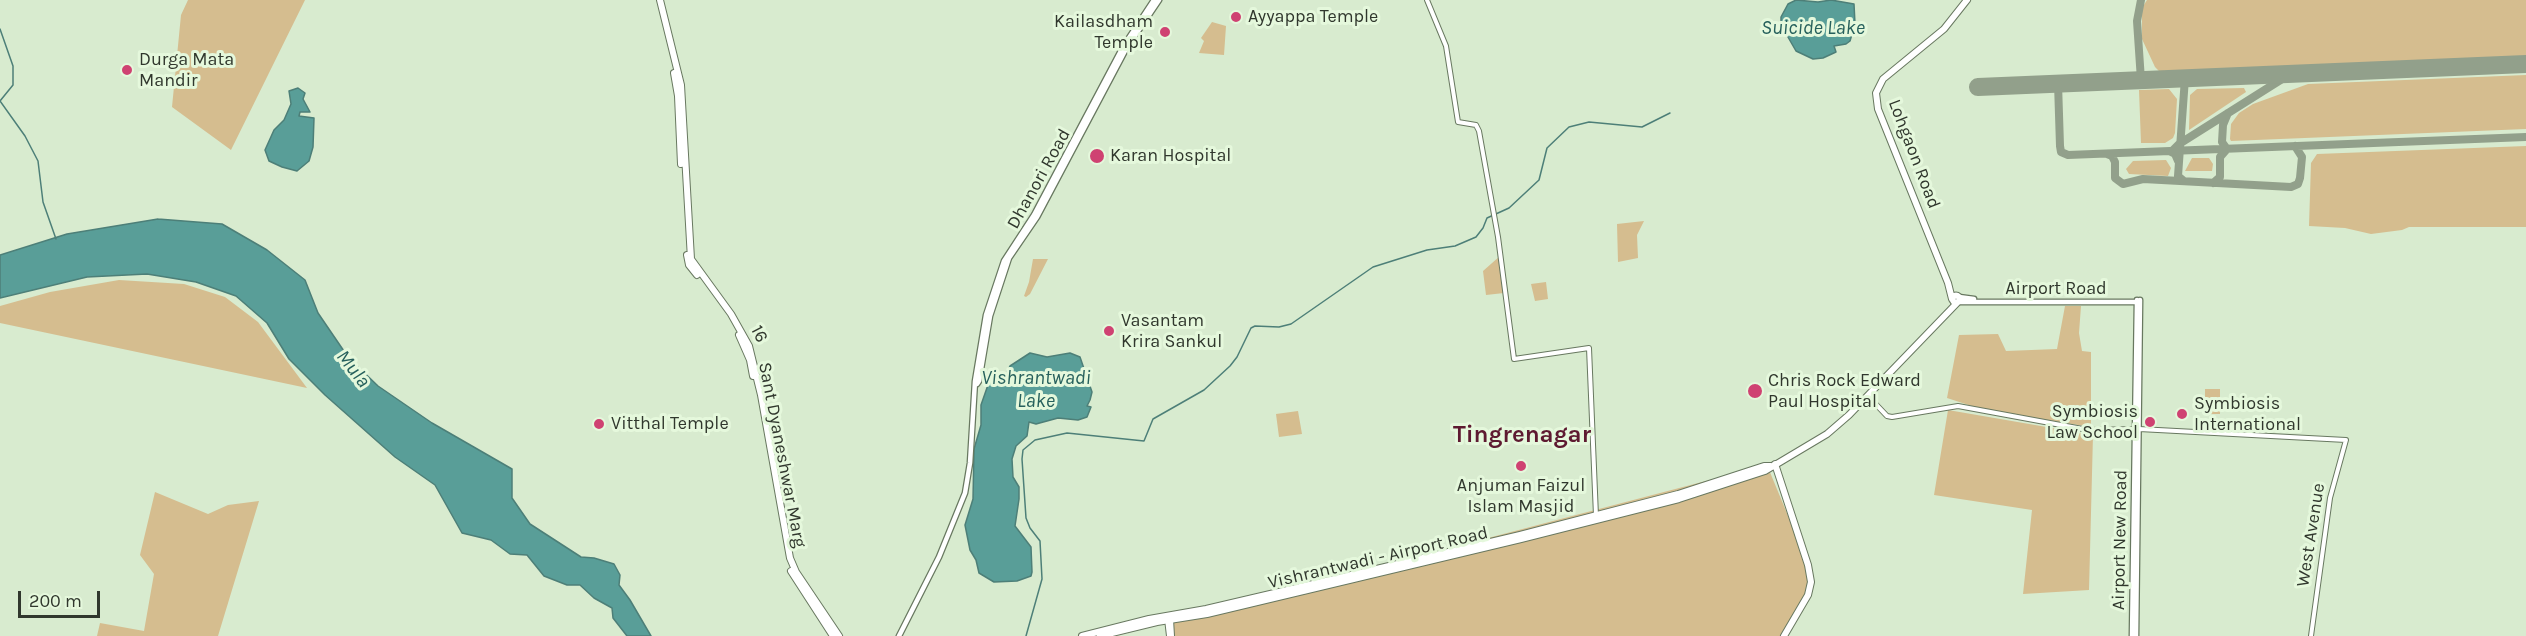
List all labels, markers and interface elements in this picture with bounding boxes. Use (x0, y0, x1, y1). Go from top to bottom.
place label: Ayyappa Temple (1248, 6, 1378, 28)
marker: Ayyappa Temple (1229, 10, 1243, 24)
place label: Kailasdham Temple (1054, 11, 1153, 54)
water label: Suicide Lake (1761, 16, 1865, 40)
marker: Kailasdham Temple (1158, 25, 1172, 39)
place label: Durga Mata Mandir (139, 49, 234, 92)
marker: Durga Mata Mandir (120, 63, 134, 77)
street label: Lohgaon Road (1883, 96, 1945, 212)
street label: Dhanori Road (1003, 125, 1075, 233)
place label: Karan Hospital (1110, 145, 1231, 167)
marker: Karan Hospital (1088, 147, 1106, 165)
street label: Airport Road (2005, 278, 2107, 300)
place label: Vasantam Krira Sankul (1121, 310, 1222, 352)
street label: 16 (746, 322, 772, 346)
marker: Vasantam Krira Sankul (1102, 324, 1116, 338)
water label: Mula (331, 345, 375, 393)
street label: Sant Dyaneshwar Marg (753, 360, 811, 550)
water label: Vishrantwadi Lake (981, 366, 1091, 413)
place label: Chris Rock Edward Paul Hospital (1768, 370, 1921, 412)
marker: Chris Rock Edward Paul Hospital (1746, 382, 1764, 400)
place label: Symbiosis International (2194, 393, 2301, 436)
place label: Symbiosis Law School (2047, 401, 2138, 444)
marker: Symbiosis International (2175, 407, 2189, 421)
place label: Vitthal Temple (611, 413, 729, 435)
marker: Symbiosis Law School (2143, 415, 2157, 429)
marker: Vitthal Temple (592, 417, 606, 431)
district label: Tingrenagar (1453, 421, 1591, 449)
marker: Anjuman Faizul Islam Masjid (1514, 459, 1528, 473)
street label: Airport New Road (2108, 470, 2132, 610)
place label: Anjuman Faizul Islam Masjid (1457, 475, 1585, 518)
street label: West Avenue (2292, 482, 2330, 588)
street label: Vishrantwadi - Airport Road (1266, 522, 1490, 594)
scale bar (21, 579, 104, 617)
text: 200 m (29, 590, 82, 612)

